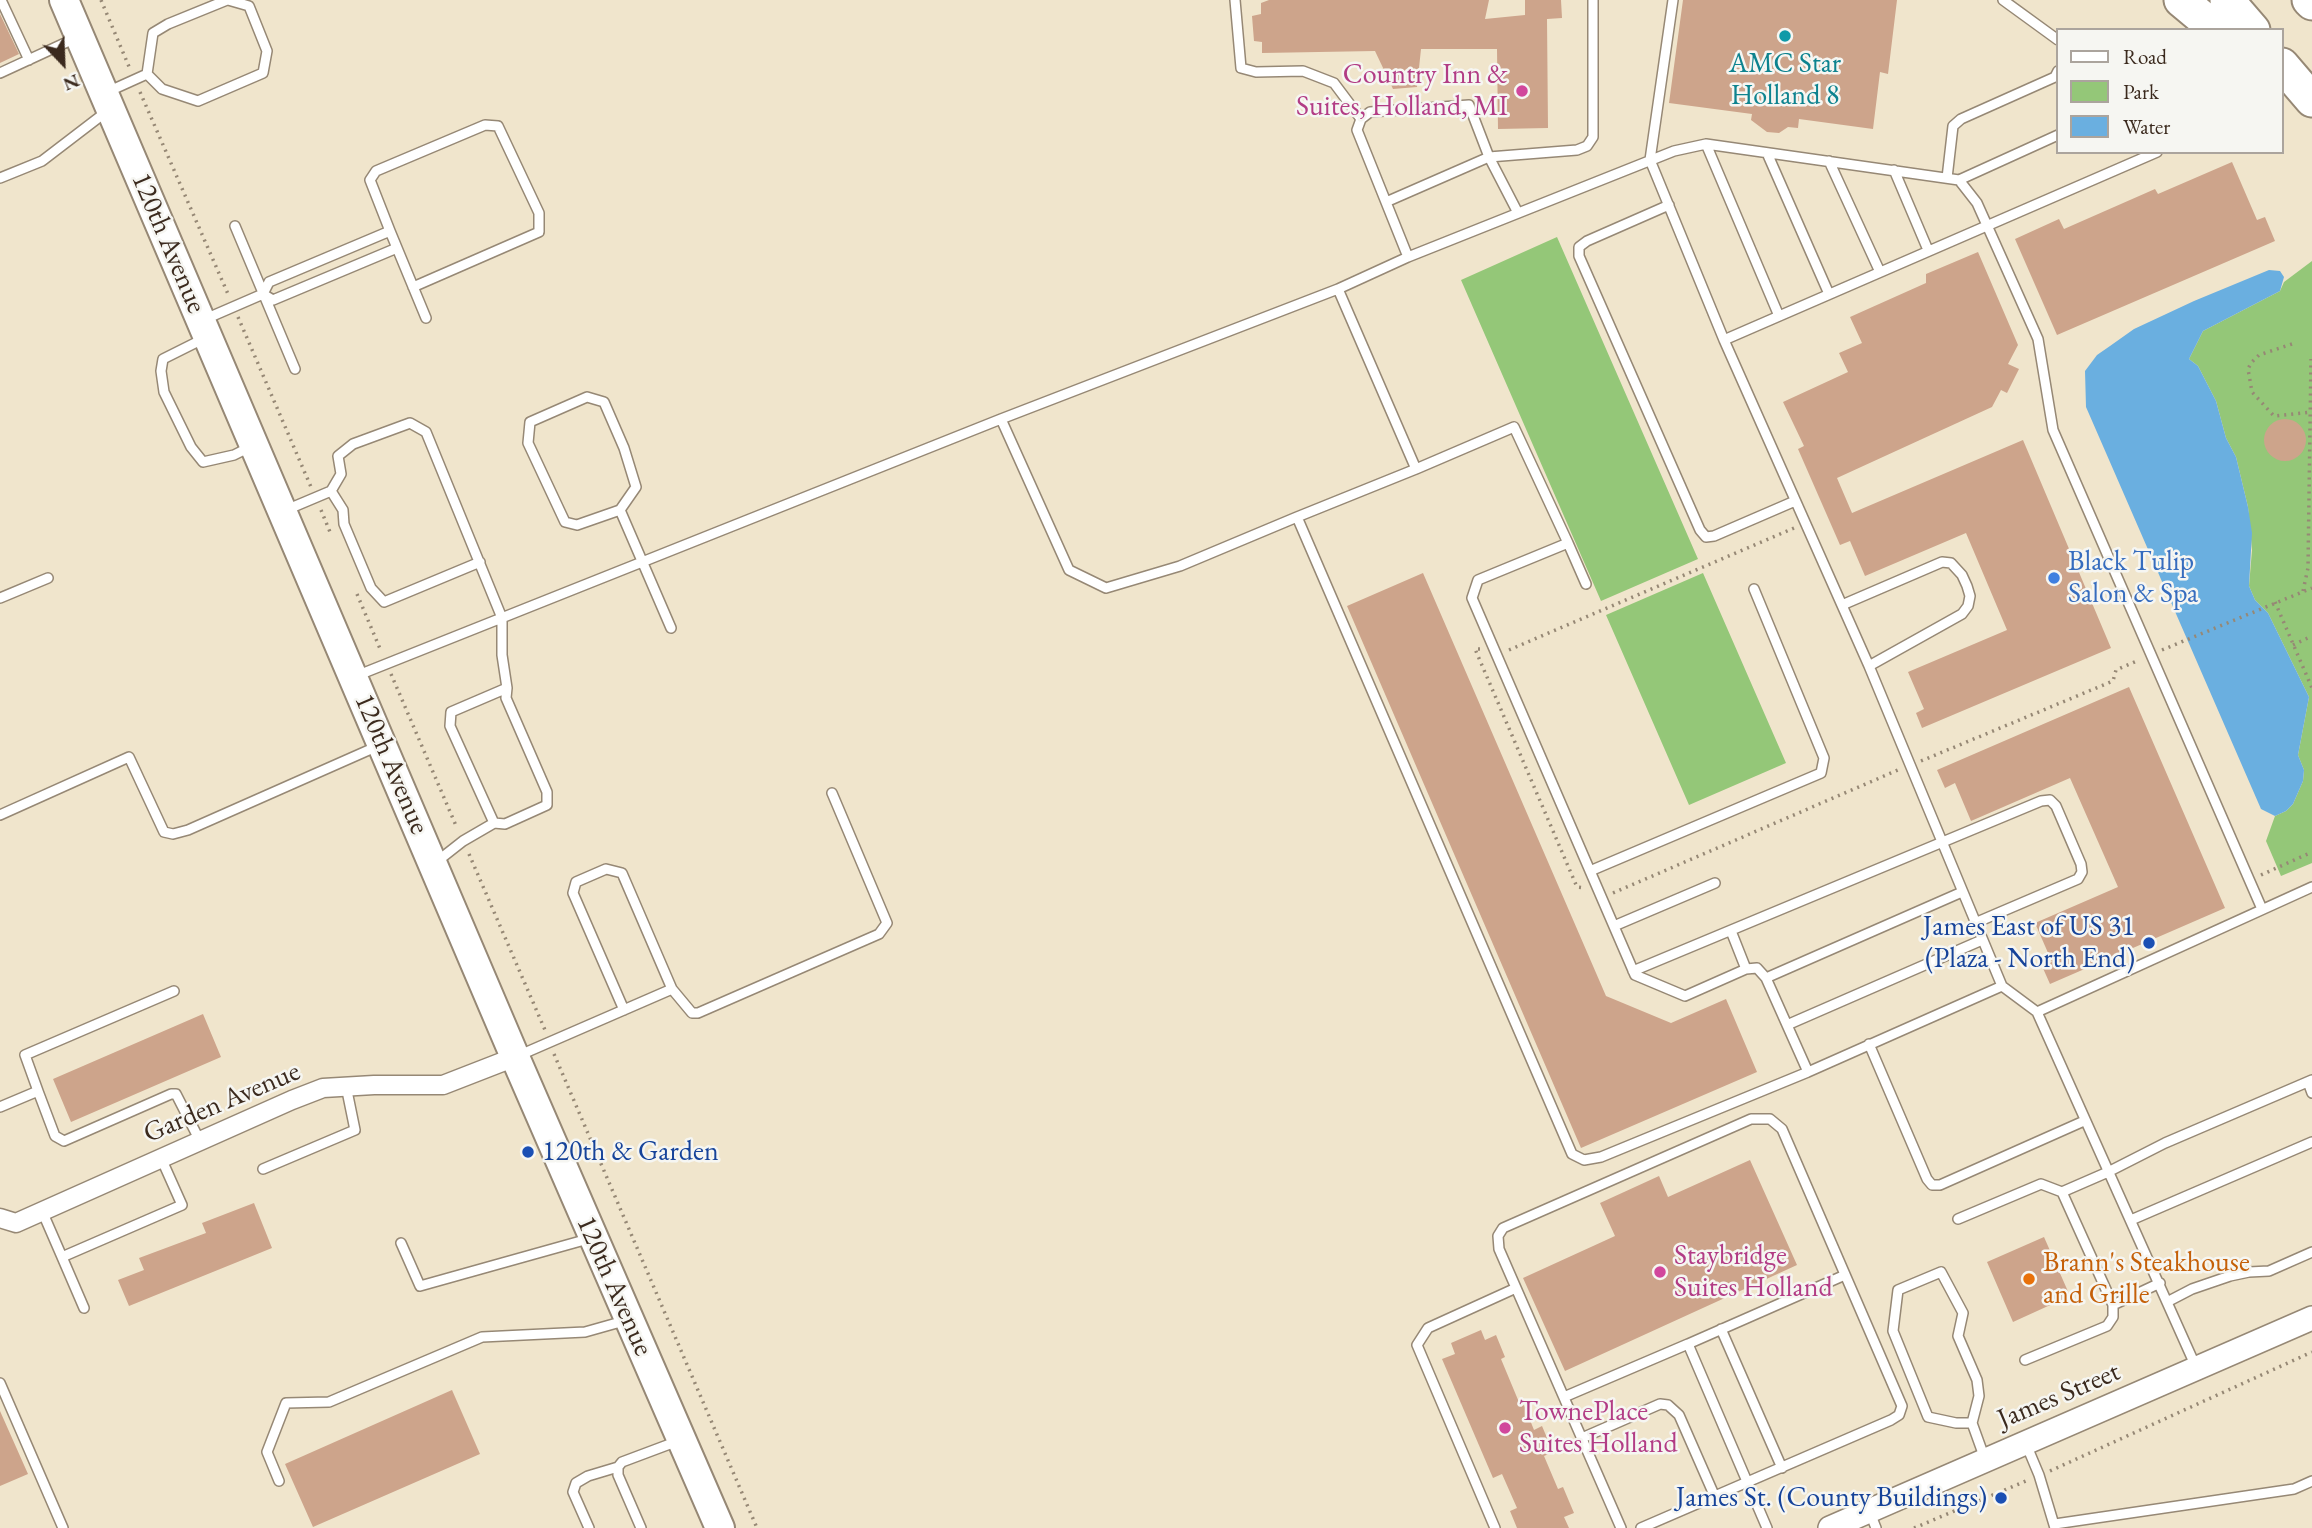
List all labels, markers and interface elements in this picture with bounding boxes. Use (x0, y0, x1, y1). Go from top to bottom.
north arrow (28, 28, 98, 98)
marker: AMC Star Holland 8 (1777, 28, 1793, 44)
legend (2056, 28, 2284, 154)
text: Road (2123, 43, 2167, 70)
place label: AMC Star Holland 8 (1729, 47, 1841, 113)
place label: Country Inn & Suites, Holland, MI (1296, 58, 1508, 124)
text: N (59, 68, 83, 97)
text: Park (2123, 78, 2159, 105)
marker: Country Inn & Suites, Holland, MI (1514, 83, 1530, 99)
text: Water (2123, 113, 2170, 140)
street label: 120th Avenue (123, 168, 213, 318)
place label: Black Tulip Salon & Spa (2068, 545, 2198, 611)
marker: Black Tulip Salon & Spa (2046, 570, 2062, 586)
street label: 120th Avenue (346, 689, 436, 839)
place label: James East of US 31 (Plaza - North End) (1923, 910, 2135, 976)
marker: James East of US 31 (Plaza - North End) (2141, 935, 2157, 951)
street label: Garden Avenue (139, 1055, 305, 1151)
place label: 120th & Garden (542, 1135, 719, 1169)
marker: 120th & Garden (520, 1144, 536, 1160)
street label: 120th Avenue (568, 1211, 660, 1361)
place label: Staybridge Suites Holland (1674, 1239, 1833, 1305)
place label: Brann's Steakhouse and Grille (2043, 1246, 2250, 1312)
marker: Staybridge Suites Holland (1652, 1264, 1668, 1280)
marker: Brann's Steakhouse and Grille (2021, 1271, 2037, 1287)
street label: James Street (1993, 1355, 2125, 1437)
place label: TownePlace Suites Holland (1519, 1395, 1678, 1461)
marker: TownePlace Suites Holland (1497, 1420, 1513, 1436)
place label: James St. (County Buildings) (1676, 1481, 1987, 1515)
marker: James St. (County Buildings) (1993, 1490, 2009, 1506)

